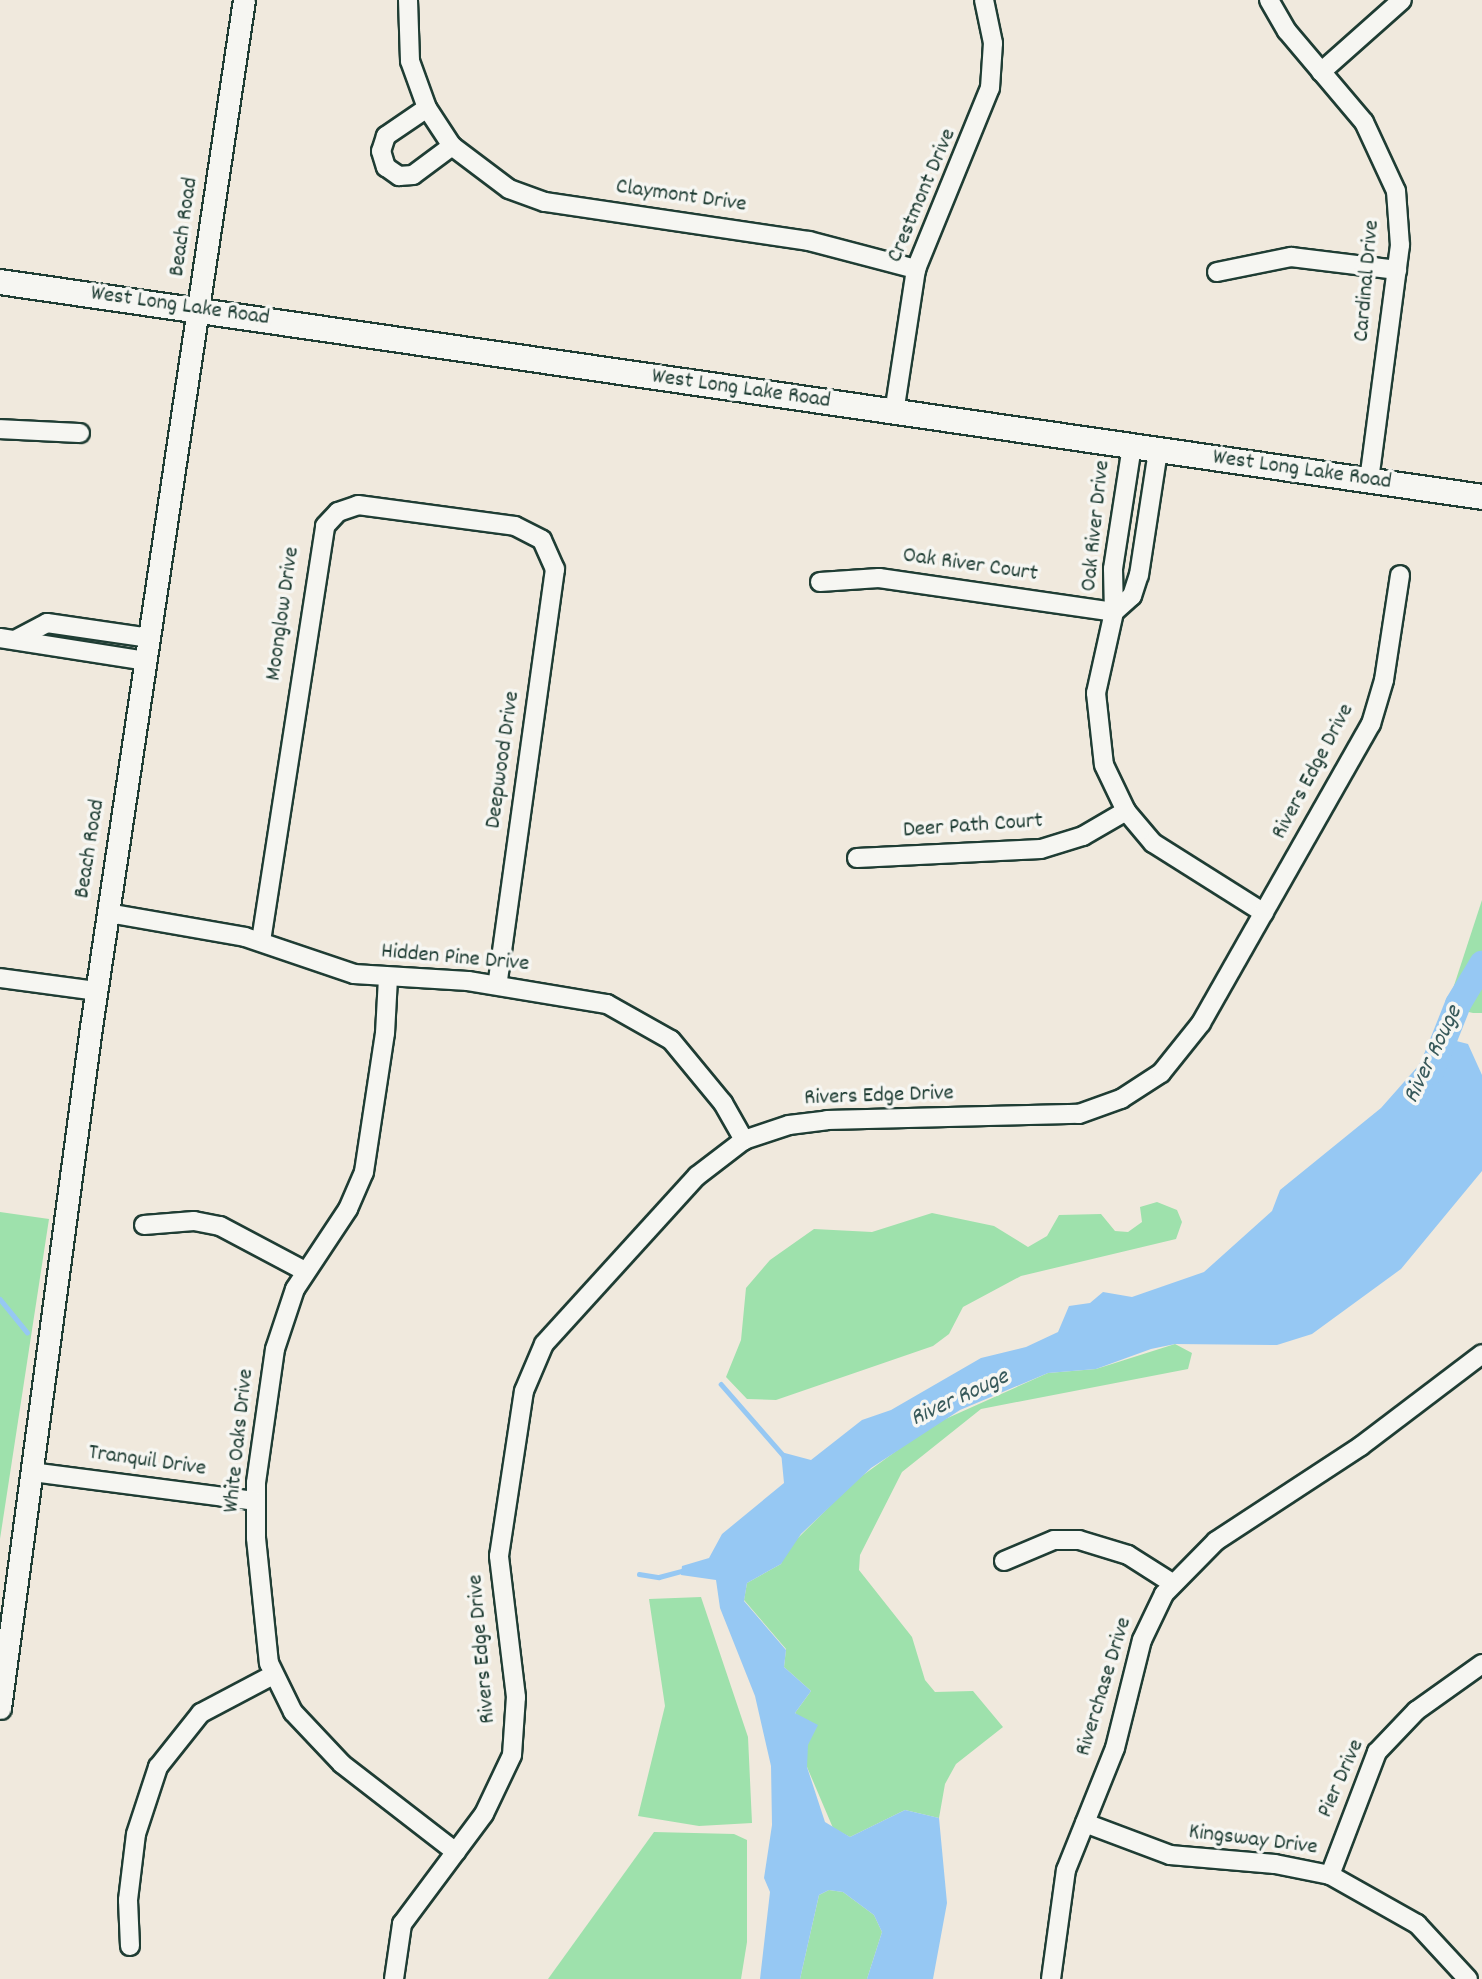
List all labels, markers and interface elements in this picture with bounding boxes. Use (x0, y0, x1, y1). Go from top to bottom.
street label: Crestmont Drive (882, 125, 964, 267)
street label: Claymont Drive (614, 174, 748, 220)
street label: Beach Road (164, 176, 206, 278)
street label: Cardinal Drive (1349, 219, 1387, 343)
street label: West Long Lake Road (89, 281, 271, 333)
street label: West Long Lake Road (650, 364, 832, 416)
street label: West Long Lake Road (1211, 445, 1393, 497)
street label: Oak River Drive (1076, 459, 1118, 593)
street label: Oak River Court (901, 543, 1039, 589)
street label: Moonglow Drive (261, 545, 307, 683)
street label: Deepwood Drive (481, 690, 527, 830)
street label: Rivers Edge Drive (1267, 699, 1361, 845)
street label: Beach Road (70, 798, 112, 900)
street label: Deer Path Court (902, 808, 1044, 846)
street label: Hidden Pine Drive (380, 939, 530, 979)
water label: River Rouge (1398, 1002, 1470, 1108)
street label: Rivers Edge Drive (804, 1081, 954, 1113)
water label: River Rouge (906, 1364, 1014, 1434)
street label: White Oaks Drive (219, 1368, 261, 1514)
street label: Tranquil Drive (86, 1440, 208, 1484)
street label: Rivers Edge Drive (463, 1573, 503, 1725)
street label: Riverchase Drive (1071, 1614, 1139, 1760)
street label: Pier Drive (1313, 1736, 1371, 1822)
street label: Kingsway Drive (1187, 1819, 1319, 1863)

